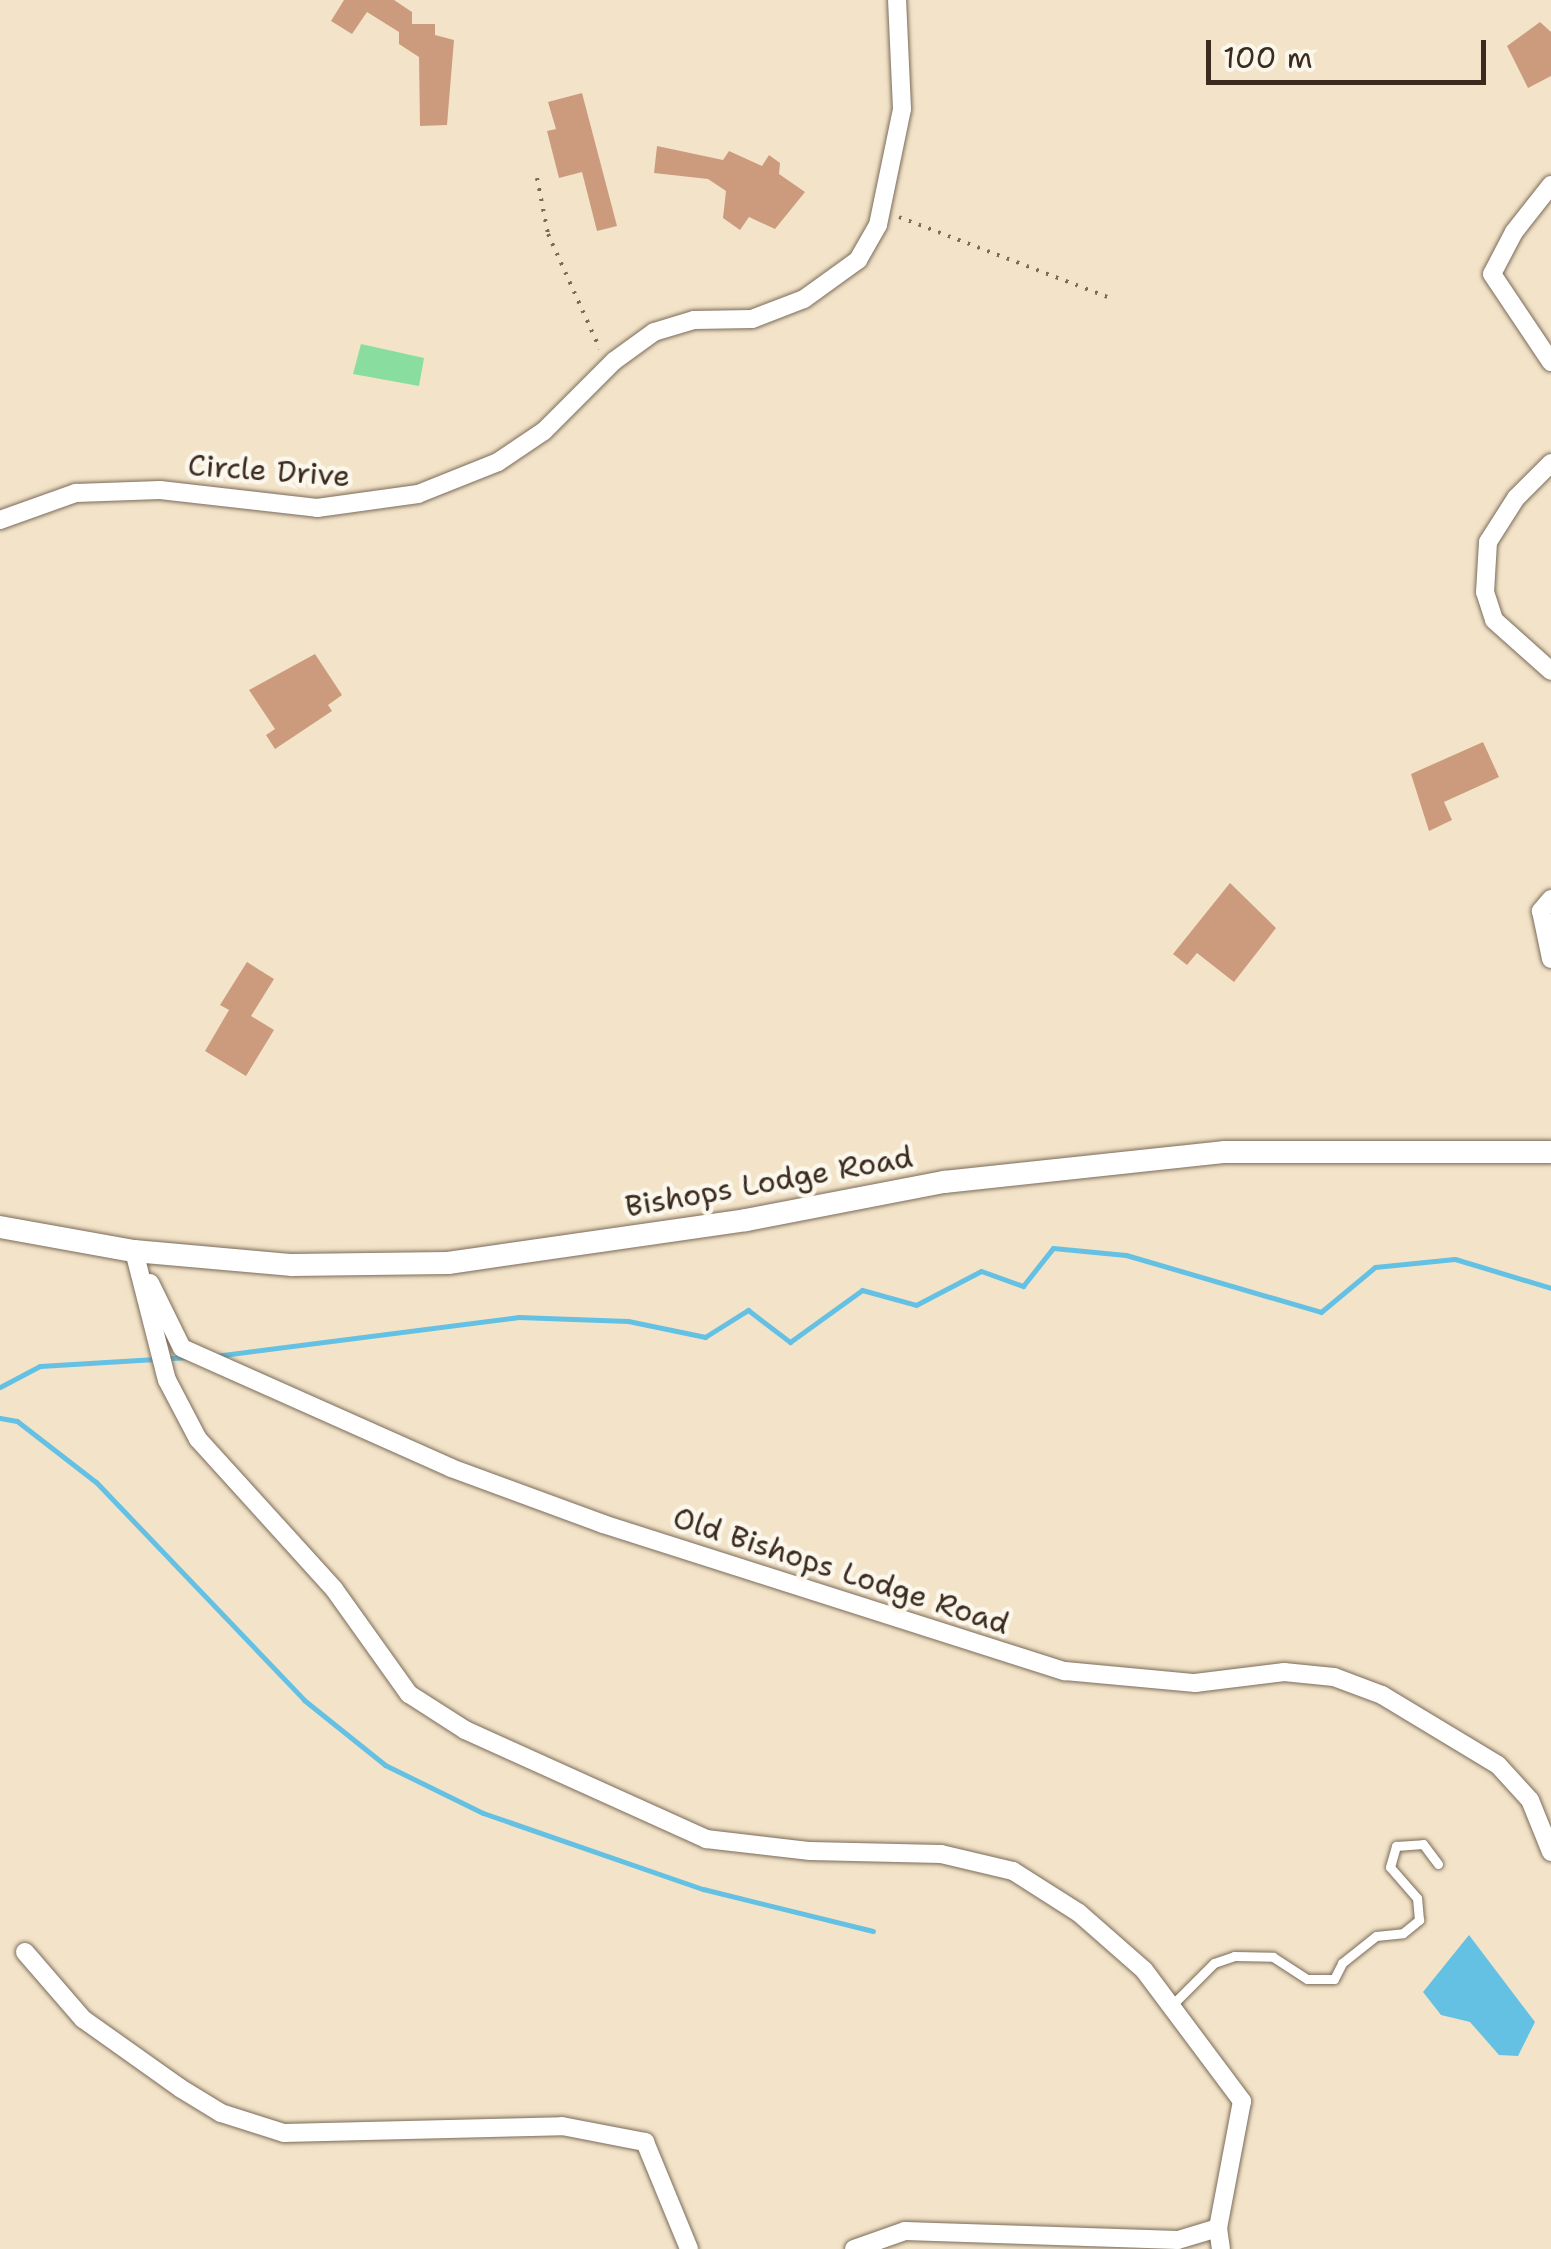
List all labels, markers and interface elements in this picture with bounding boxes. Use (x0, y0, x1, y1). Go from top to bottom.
scale bar (1211, 20, 1491, 82)
text: 100 m (1223, 37, 1313, 78)
street label: Circle Drive (187, 447, 351, 495)
street label: Bishops Lodge Road (622, 1139, 916, 1225)
street label: Old Bishops Lodge Road (668, 1500, 1014, 1642)

